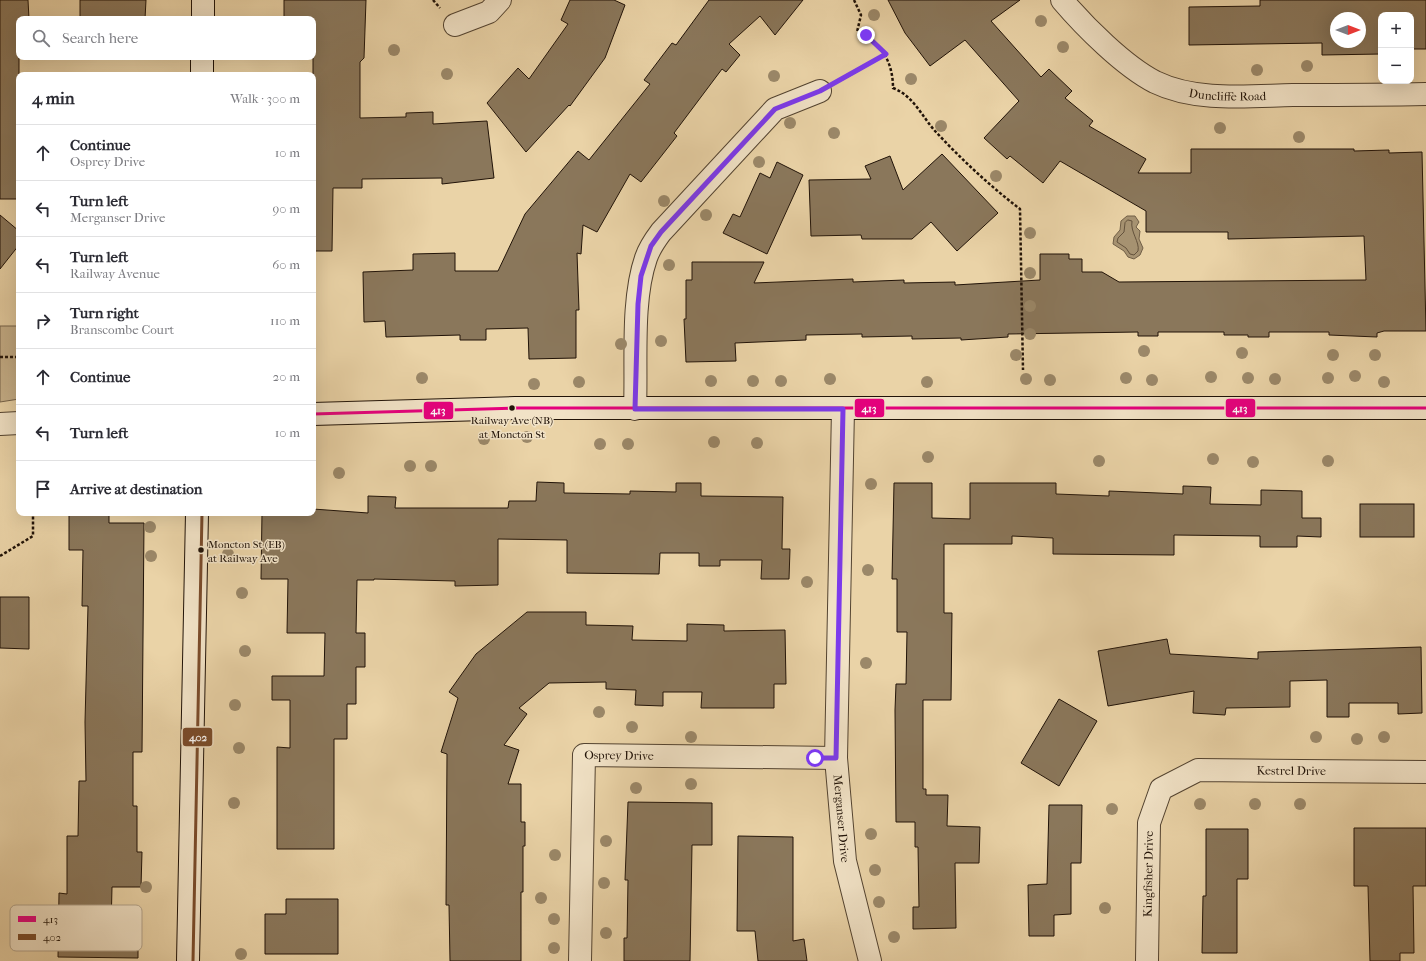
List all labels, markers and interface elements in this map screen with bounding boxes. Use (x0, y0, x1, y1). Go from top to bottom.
north arrow (1330, 12, 1366, 48)
map controls (1378, 12, 1414, 84)
button: + (1378, 12, 1414, 48)
search box (16, 16, 316, 60)
route end (857, 26, 875, 44)
icon: search (30, 27, 52, 49)
text: Search here (62, 29, 138, 47)
button: − (1378, 48, 1414, 84)
street label: Duncliffe Road (1188, 86, 1267, 104)
text: 4 min (32, 88, 75, 108)
text: Walk · 300 m (230, 91, 300, 106)
text: Continue (70, 136, 130, 154)
icon: ahead (32, 142, 54, 164)
text: 10 m (275, 145, 300, 160)
text: Osprey Drive (70, 154, 145, 169)
text: Turn left (70, 192, 128, 210)
icon: left (32, 198, 54, 220)
text: 90 m (272, 201, 300, 216)
text: Merganser Drive (70, 210, 165, 225)
text: Turn left (70, 248, 128, 266)
icon: left (32, 254, 54, 276)
text: 60 m (272, 257, 300, 272)
text: Railway Avenue (70, 266, 160, 281)
text: Turn right (70, 304, 139, 322)
icon: right (32, 310, 54, 332)
text: 110 m (270, 313, 300, 328)
text: Branscombe Court (70, 322, 174, 337)
icon: ahead (32, 366, 54, 388)
text: Continue (70, 368, 130, 386)
text: 20 m (273, 369, 300, 384)
line badge: 413 (854, 398, 885, 418)
line badge: 413 (1225, 398, 1256, 418)
line badge: 413 (423, 401, 454, 420)
text: 413 (861, 402, 877, 415)
text: 413 (1232, 402, 1248, 415)
marker: Railway Ave (NB) at Moncton St (507, 403, 517, 413)
text: 413 (430, 404, 446, 417)
place label: Railway Ave (NB) at Moncton St (471, 414, 553, 441)
icon: left (32, 422, 54, 444)
text: Turn left (70, 424, 128, 442)
text: 10 m (275, 425, 300, 440)
icon: arrive (32, 478, 54, 500)
text: Arrive at destination (70, 480, 202, 498)
place label: Moncton St (EB) at Railway Ave (208, 538, 285, 565)
marker: Moncton St (EB) at Railway Ave (196, 545, 206, 555)
line badge: 402 (182, 727, 213, 747)
text: 402 (188, 731, 207, 744)
street label: Osprey Drive (584, 748, 654, 763)
route start (806, 749, 824, 767)
street label: Kestrel Drive (1257, 764, 1326, 778)
street label: Merganser Drive (830, 774, 852, 863)
street label: Kingfisher Drive (1141, 831, 1156, 917)
legend (10, 905, 142, 951)
text: 413 (43, 913, 58, 926)
text: 402 (43, 931, 62, 944)

